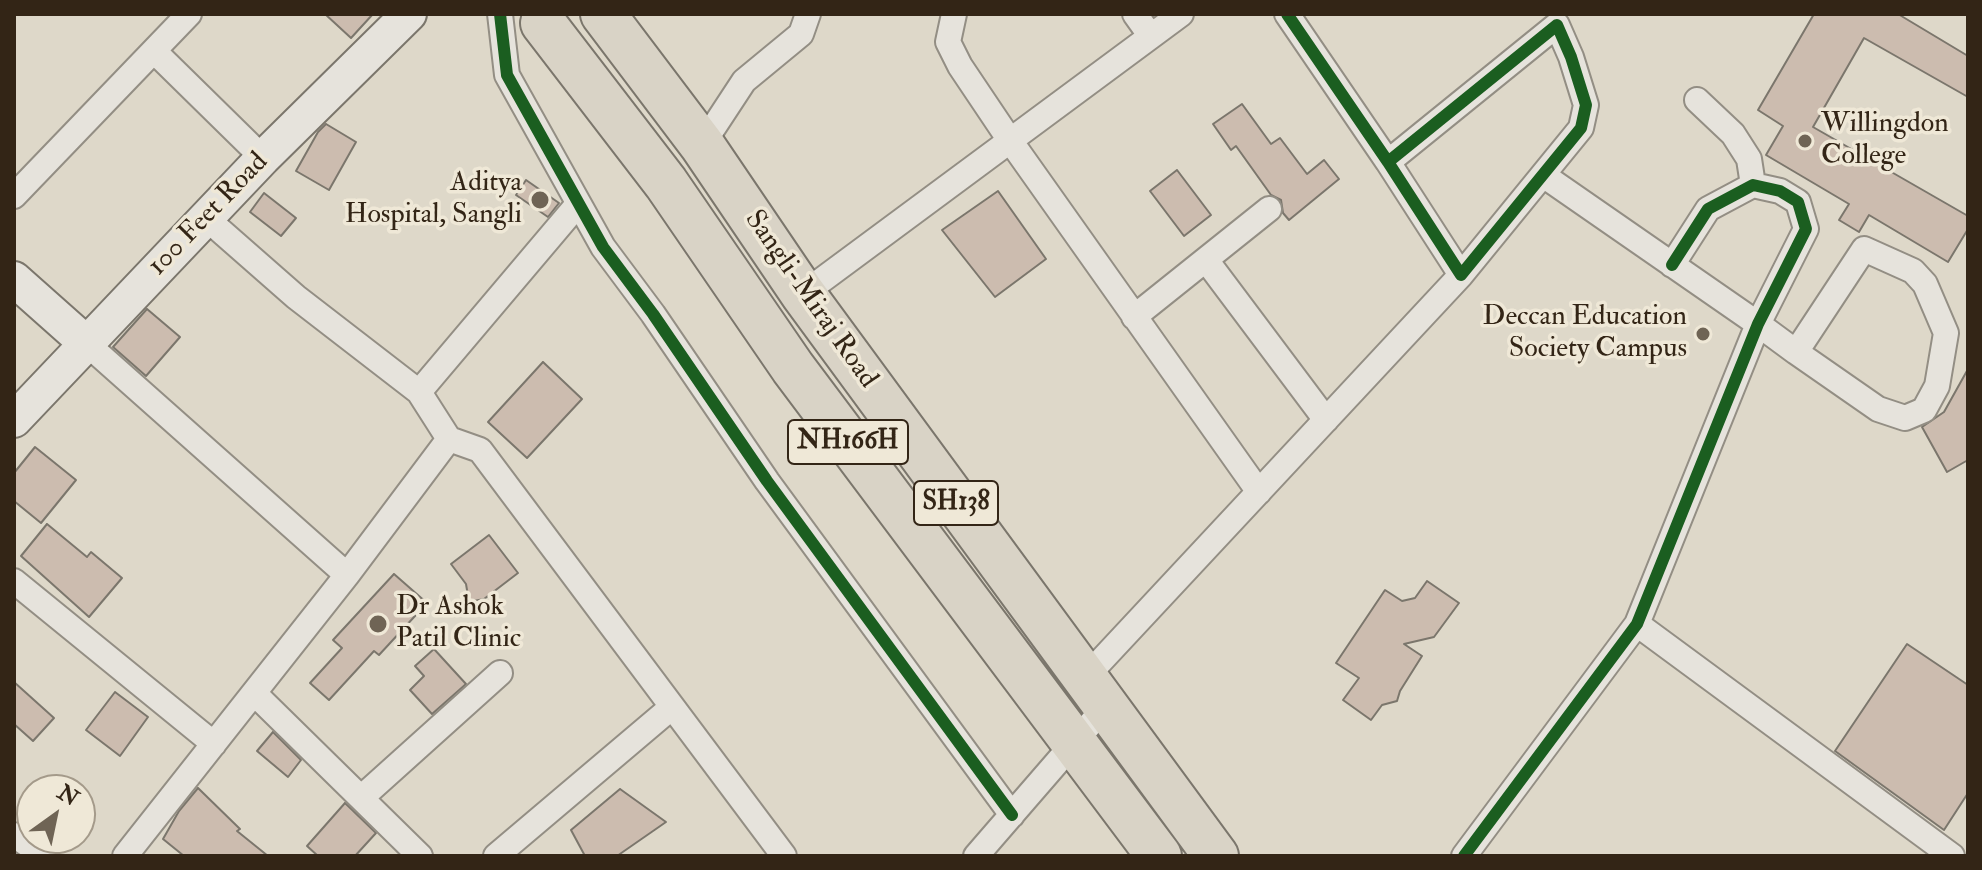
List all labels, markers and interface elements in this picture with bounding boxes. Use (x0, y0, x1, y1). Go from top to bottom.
place label: Willingdon College (1821, 108, 1949, 174)
marker: Willingdon College (1796, 132, 1814, 150)
street label: 100 Feet Road (142, 146, 276, 284)
place label: Aditya Hospital, Sangli (345, 167, 522, 233)
marker: Aditya Hospital, Sangli (529, 189, 551, 211)
street label: Sangli-Miraj Road (736, 205, 884, 395)
place label: Deccan Education Society Campus (1483, 301, 1687, 367)
marker: Deccan Education Society Campus (1694, 325, 1712, 343)
road number: NH166H (788, 420, 908, 464)
road number: SH138 (914, 481, 998, 525)
place label: Dr Ashok Patil Clinic (396, 591, 521, 657)
marker: Dr Ashok Patil Clinic (367, 613, 389, 635)
north arrow (16, 774, 96, 854)
text: N (52, 778, 84, 813)

